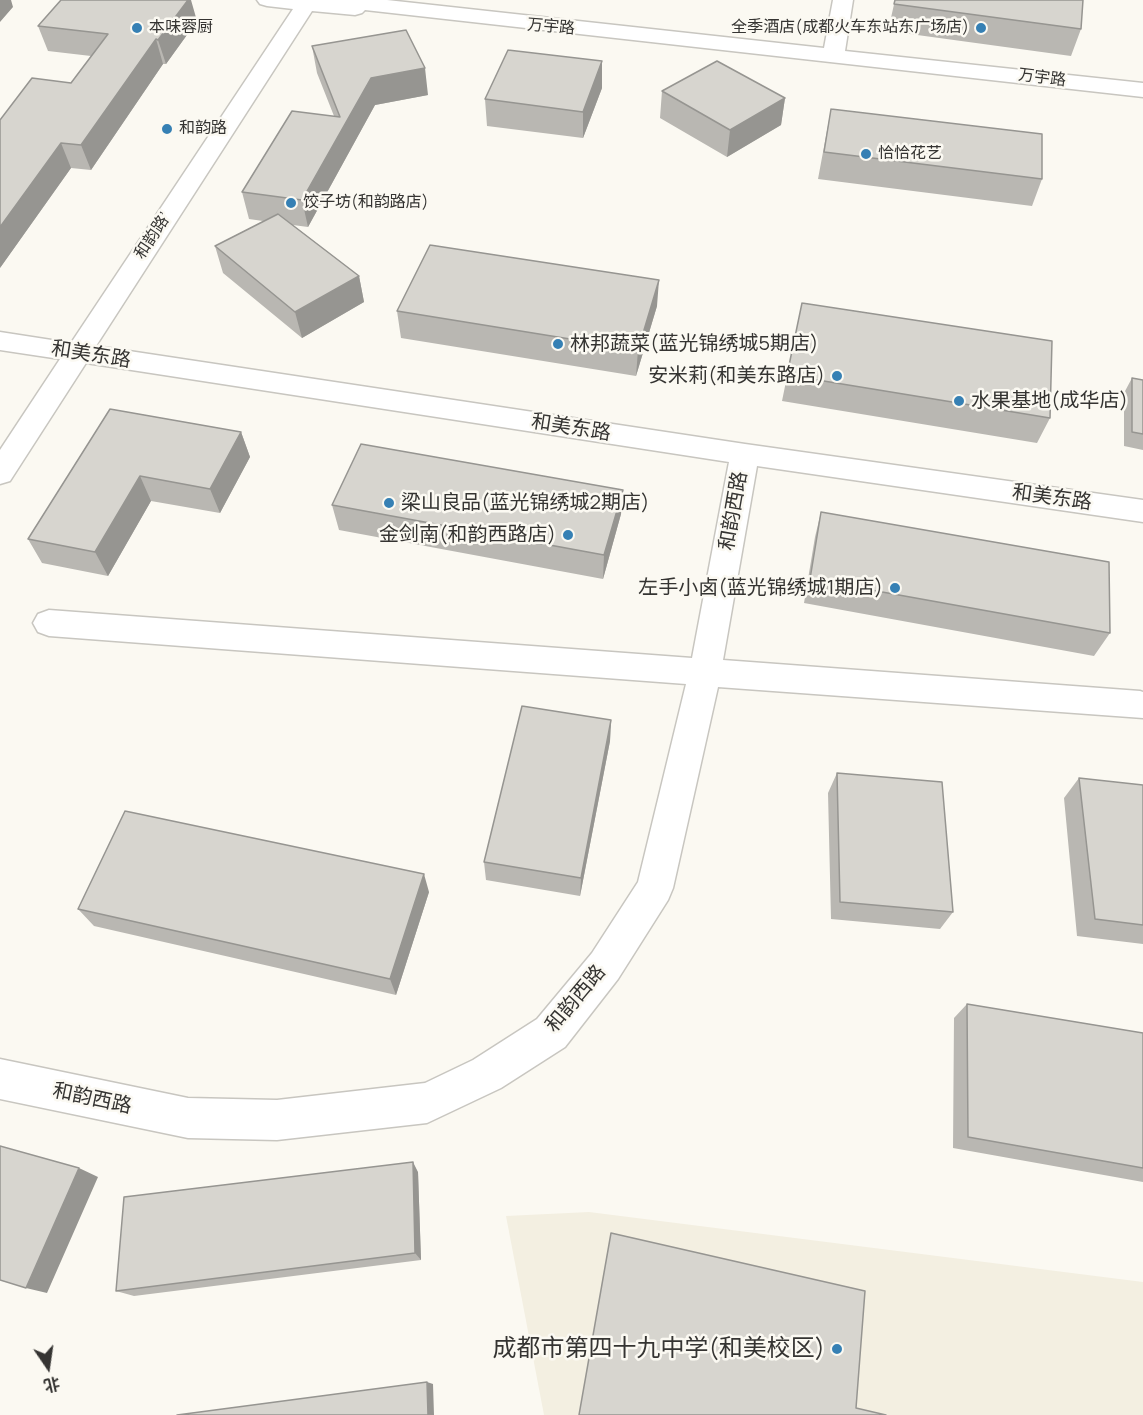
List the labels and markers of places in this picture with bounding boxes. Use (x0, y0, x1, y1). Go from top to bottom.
place label: 本味蓉厨 (149, 18, 213, 38)
place label: 全季酒店(成都火车东站东广场店) (731, 18, 969, 38)
marker: 本味蓉厨 (130, 21, 144, 35)
marker: 全季酒店(成都火车东站东广场店) (974, 21, 988, 35)
place label: 和韵路 (179, 119, 227, 139)
marker: 和韵路 (160, 122, 174, 136)
place label: 恰恰花艺 (878, 144, 942, 164)
marker: 恰恰花艺 (859, 147, 873, 161)
place label: 饺子坊(和韵路店) (303, 193, 429, 213)
marker: 饺子坊(和韵路店) (284, 196, 298, 210)
place label: 林邦蔬菜(蓝光锦绣城5期店) (570, 332, 819, 356)
marker: 林邦蔬菜(蓝光锦绣城5期店) (551, 337, 565, 351)
place label: 安米莉(和美东路店) (648, 364, 825, 388)
marker: 安米莉(和美东路店) (830, 369, 844, 383)
place label: 水果基地(成华店) (971, 389, 1128, 413)
marker: 水果基地(成华店) (952, 394, 966, 408)
place label: 梁山良品(蓝光锦绣城2期店) (401, 491, 649, 515)
marker: 梁山良品(蓝光锦绣城2期店) (382, 496, 396, 510)
place label: 金剑南(和韵西路店) (379, 523, 556, 547)
marker: 金剑南(和韵西路店) (561, 528, 575, 542)
place label: 左手小卤(蓝光锦绣城1期店) (638, 576, 883, 600)
marker: 左手小卤(蓝光锦绣城1期店) (888, 581, 902, 595)
place label: 成都市第四十九中学(和美校区) (493, 1335, 825, 1363)
marker: 成都市第四十九中学(和美校区) (830, 1342, 844, 1356)

